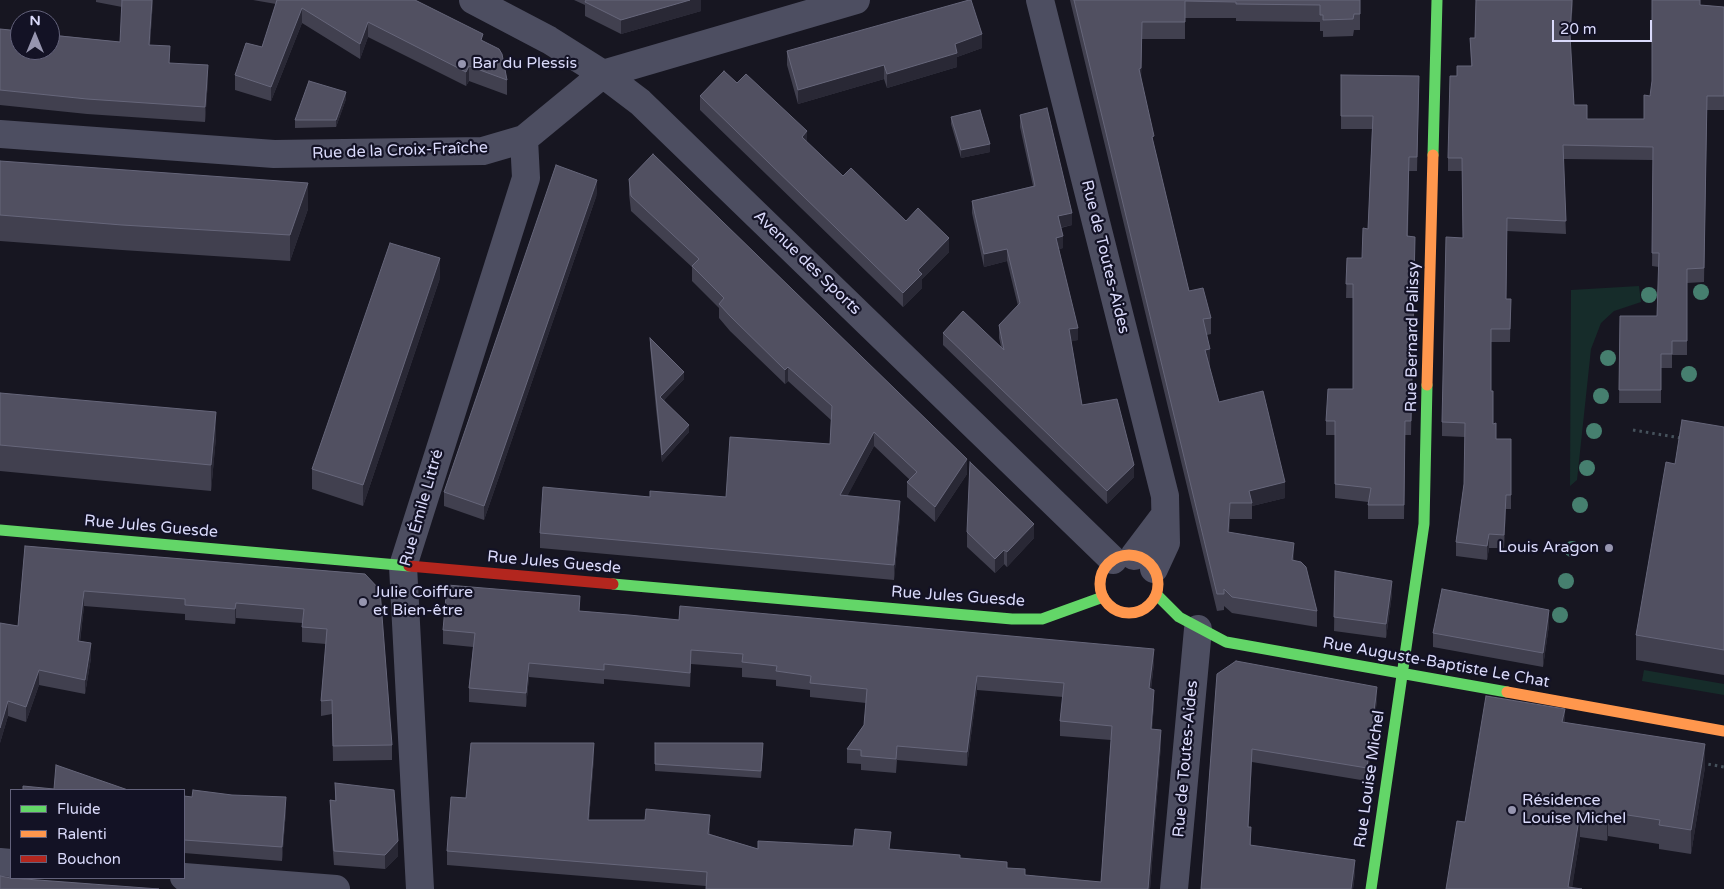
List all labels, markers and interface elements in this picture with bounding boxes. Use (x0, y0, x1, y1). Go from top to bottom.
north arrow (10, 10, 60, 60)
scale bar (1554, 10, 1654, 42)
text: N (29, 12, 41, 29)
text: 20 m (1560, 20, 1597, 38)
place label: Bar du Plessis (472, 54, 577, 74)
marker: Bar du Plessis (456, 58, 468, 70)
street label: Rue de la Croix-Fraîche (312, 138, 488, 164)
street label: Rue de Toutes-Aides (1077, 178, 1133, 336)
street label: Avenue des Sports (749, 207, 865, 319)
street label: Rue Bernard Palissy (1402, 262, 1424, 412)
street label: Rue Émile Littré (396, 447, 448, 569)
street label: Rue Jules Guesde (83, 512, 219, 542)
place label: Louis Aragon (1498, 538, 1599, 558)
marker: Louis Aragon (1603, 542, 1615, 554)
street label: Rue Jules Guesde (486, 548, 622, 578)
place label: Julie Coiffure et Bien-être (373, 583, 473, 621)
street label: Rue Jules Guesde (890, 583, 1026, 611)
marker: Julie Coiffure et Bien-être (357, 596, 369, 608)
street label: Rue Auguste-Baptiste Le Chat (1321, 634, 1551, 692)
street label: Rue de Toutes-Aides (1170, 680, 1202, 838)
street label: Rue Louise Michel (1351, 709, 1389, 849)
legend (10, 789, 185, 879)
place label: Résidence Louise Michel (1522, 791, 1626, 829)
text: Fluide (57, 800, 101, 818)
marker: Résidence Louise Michel (1506, 804, 1518, 816)
text: Ralenti (57, 825, 107, 843)
text: Bouchon (57, 850, 121, 868)

